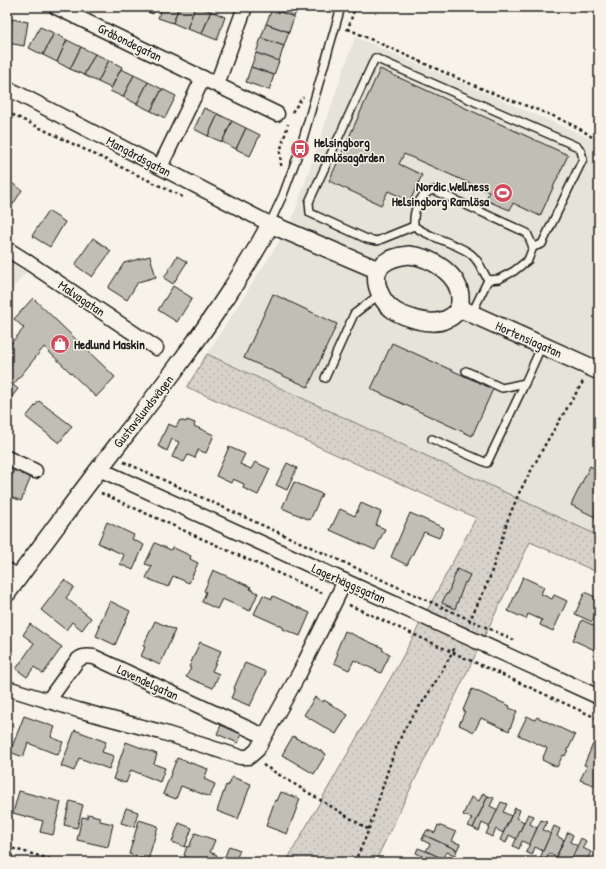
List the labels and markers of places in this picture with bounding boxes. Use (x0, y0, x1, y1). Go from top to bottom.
place label: Helsingborg Ramlösagården (314, 133, 385, 167)
bus stop icon: Helsingborg Ramlösagården (289, 138, 311, 160)
place label: Nordic Wellness Helsingborg Ramlösa (392, 177, 490, 211)
sports icon: Nordic Wellness Helsingborg Ramlösa (492, 182, 514, 204)
shop icon: Hedlund Maskin (49, 333, 71, 355)
place label: Hedlund Maskin (74, 335, 145, 353)

